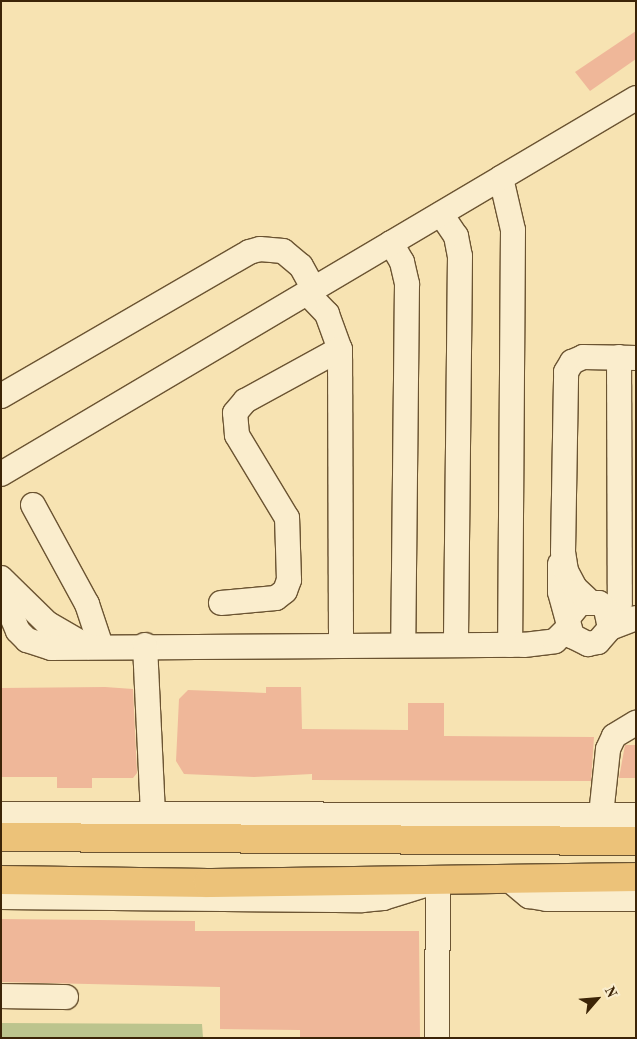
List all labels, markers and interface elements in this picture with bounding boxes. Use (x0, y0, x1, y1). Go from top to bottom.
north arrow (572, 974, 622, 1024)
text: N (602, 984, 619, 1000)

